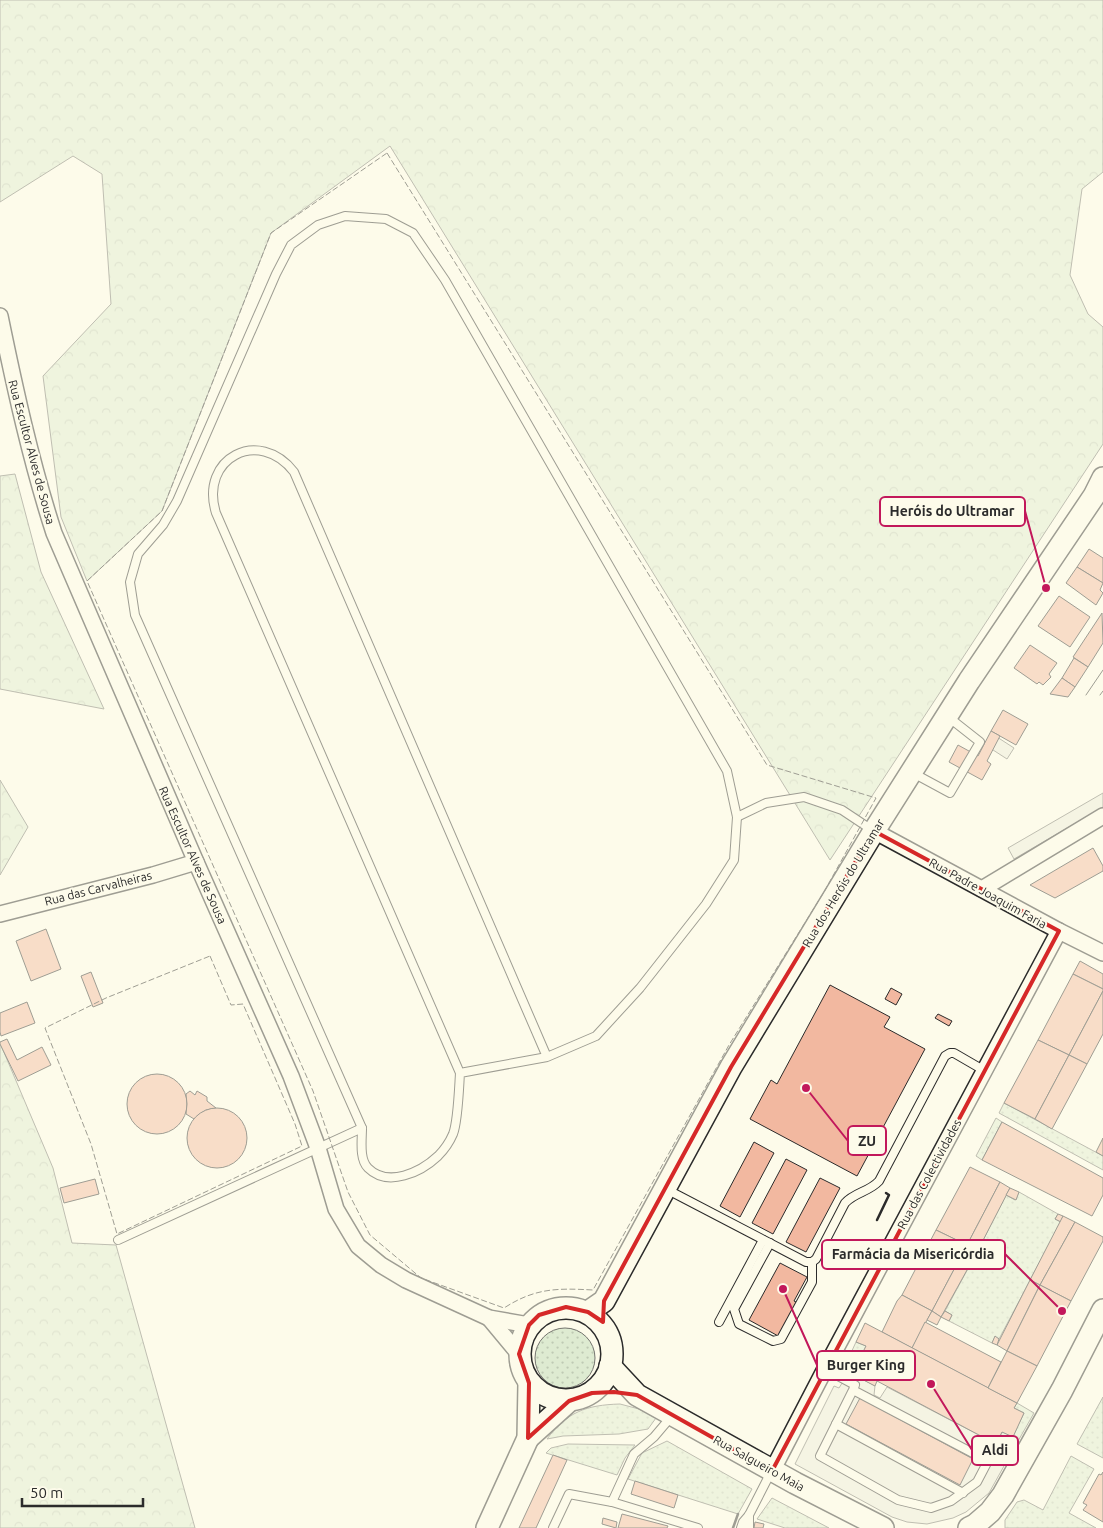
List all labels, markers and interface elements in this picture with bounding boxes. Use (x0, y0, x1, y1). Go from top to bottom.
street label: Rua Escultor Alves de Sousa (6, 378, 58, 526)
callout: Heróis do Ultramar (880, 497, 1025, 526)
text: Heróis do Ultramar (890, 503, 1015, 519)
street label: Rua Escultor Alves de Sousa (157, 784, 229, 926)
street label: Rua dos Heróis do Ultramar (800, 816, 887, 949)
street label: Rua Padre Joaquim Faria (927, 855, 1049, 931)
street label: Rua das Carvalheiras (43, 868, 153, 908)
street label: Rua das Colectividades (894, 1117, 964, 1231)
callout: ZU (848, 1126, 886, 1155)
text: ZU (858, 1133, 876, 1149)
callout: Farmácia da Misericórdia (822, 1240, 1005, 1269)
text: Farmácia da Misericórdia (832, 1246, 994, 1262)
callout: Burger King (817, 1351, 915, 1380)
text: Burger King (827, 1357, 905, 1373)
street label: Rua Salgueiro Maia (711, 1433, 807, 1493)
callout: Aldi (972, 1436, 1018, 1465)
text: Aldi (982, 1442, 1008, 1458)
scale bar (22, 1476, 144, 1508)
text: 50 m (30, 1484, 63, 1501)

